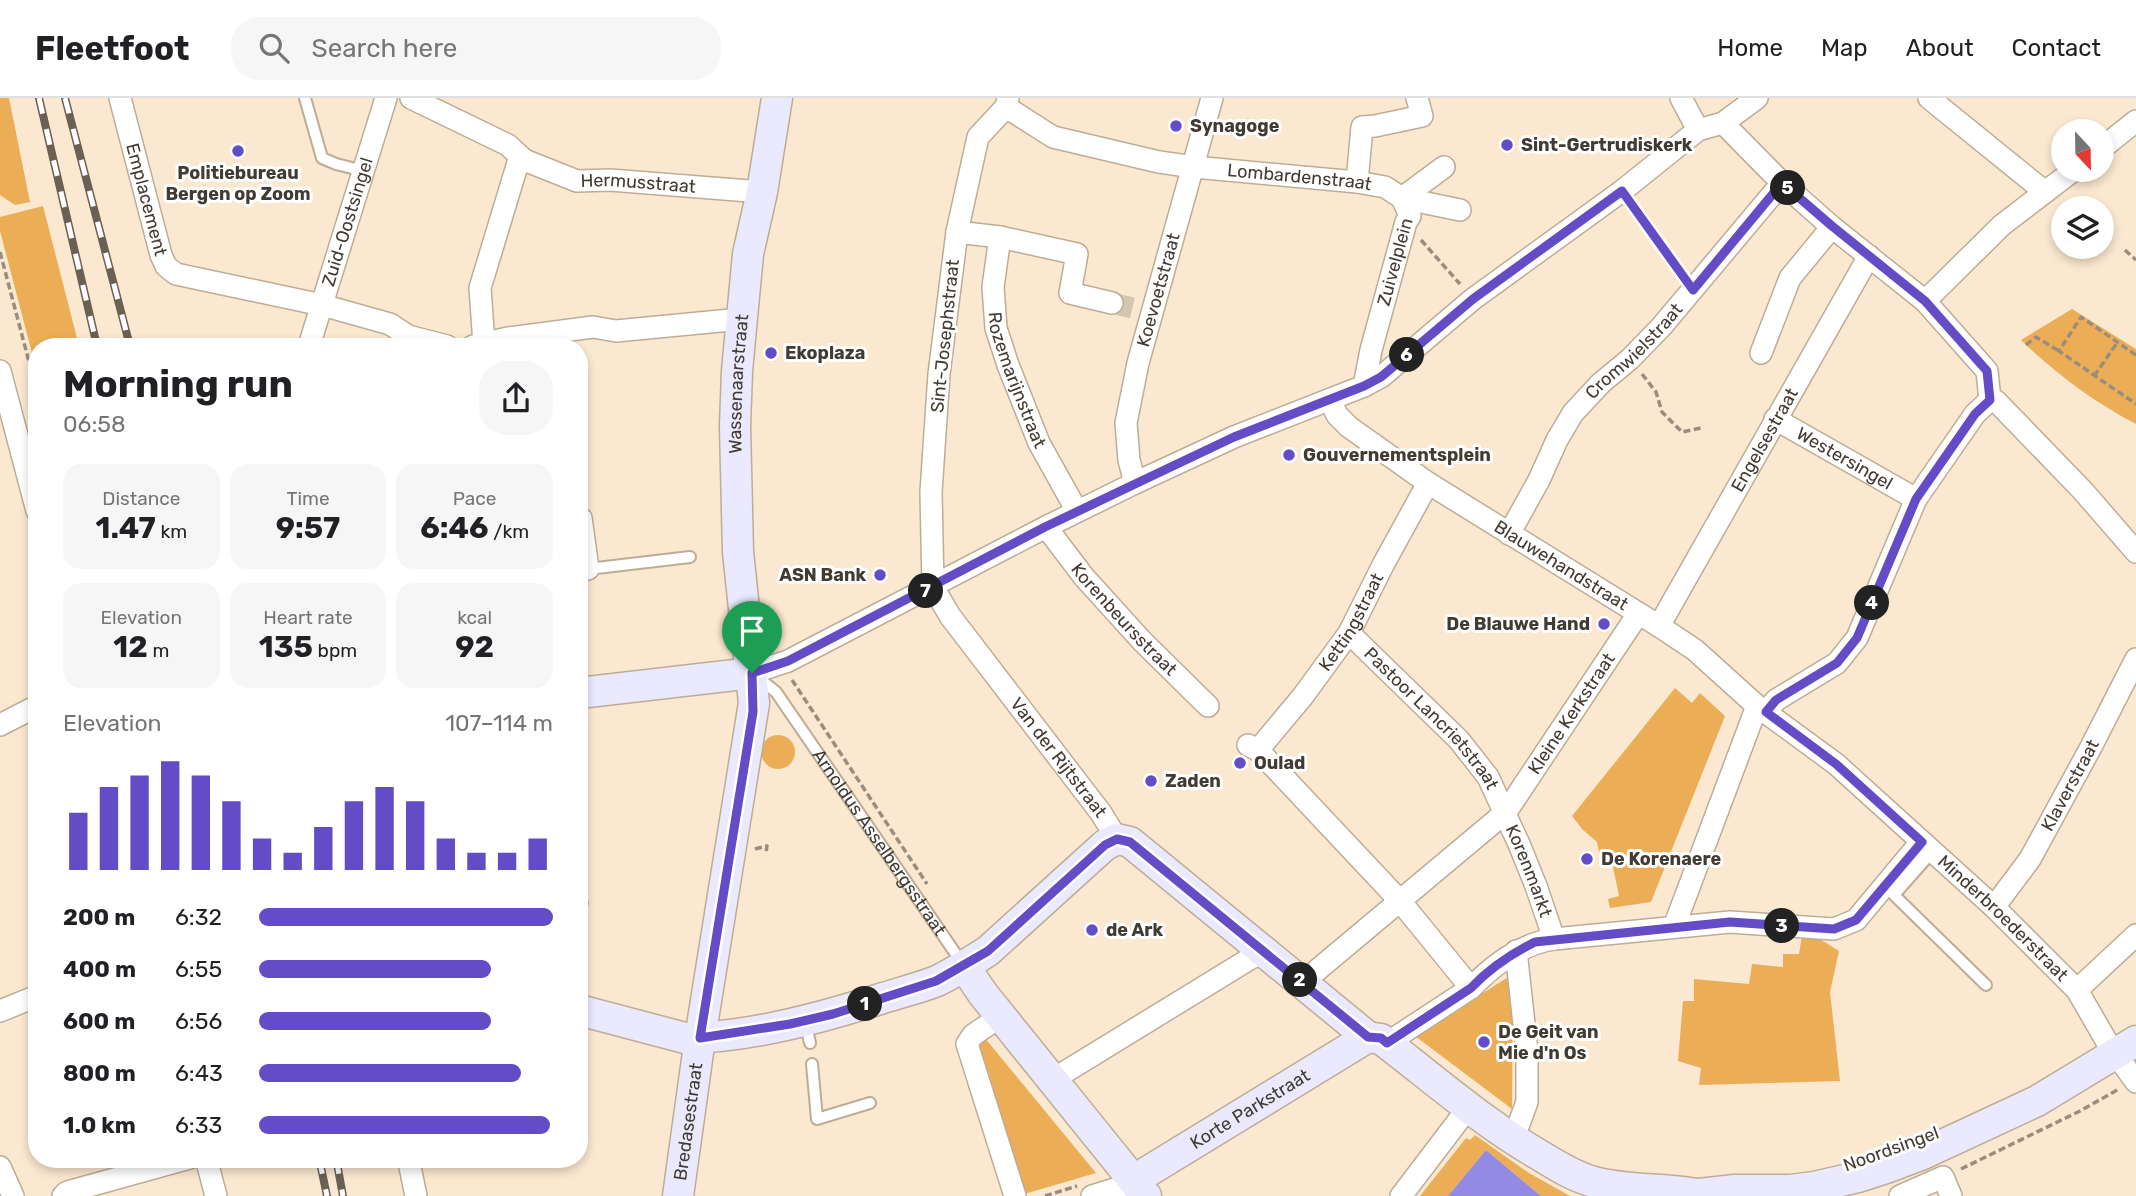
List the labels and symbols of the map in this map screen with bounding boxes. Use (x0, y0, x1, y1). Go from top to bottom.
place label: Synagoge (1190, 115, 1280, 137)
marker: Synagoge (1168, 118, 1184, 134)
north arrow (2051, 119, 2114, 182)
place label: Sint-Gertrudiskerk (1521, 134, 1693, 156)
marker: Sint-Gertrudiskerk (1499, 137, 1515, 153)
street label: Emplacement (121, 141, 172, 258)
marker: Politiebureau Bergen op Zoom (230, 143, 246, 159)
street label: Zuid-Oostsingel (317, 155, 378, 289)
street label: Lombardenstraat (1226, 159, 1374, 195)
place label: Politiebureau Bergen op Zoom (165, 162, 311, 205)
street label: Hermusstraat (580, 169, 697, 198)
pin: 5 (1770, 170, 1806, 206)
street label: Zuivelplein (1373, 215, 1418, 308)
street label: Koevoetstraat (1132, 230, 1185, 349)
street label: Sint-Josephstraat (926, 258, 964, 414)
street label: Cromwielstraat (1581, 299, 1687, 404)
street label: Rozemarijnstraat (984, 311, 1051, 452)
street label: Wassenaarstraat (724, 313, 753, 454)
pin: 6 (1390, 338, 1424, 372)
place label: Ekoplaza (785, 342, 865, 364)
marker: Ekoplaza (763, 345, 779, 361)
street label: Engelsestraat (1726, 384, 1803, 496)
street label: Westersingel (1793, 423, 1897, 494)
place label: Gouvernementsplein (1303, 444, 1491, 466)
marker: Gouvernementsplein (1281, 447, 1297, 463)
street label: Blauwehandstraat (1490, 516, 1632, 615)
street label: Korenbeursstraat (1066, 559, 1182, 680)
place label: ASN Bank (779, 564, 866, 586)
marker: ASN Bank (872, 567, 888, 583)
street label: Kettingstraat (1314, 569, 1388, 675)
pin: 7 (908, 574, 944, 608)
pin: 4 (1854, 586, 1890, 620)
pin (722, 601, 782, 673)
place label: De Blauwe Hand (1446, 613, 1590, 635)
marker: De Blauwe Hand (1596, 616, 1612, 632)
street label: Pastoor Lancrietstraat (1359, 643, 1503, 793)
street label: Kleine Kerkstraat (1523, 649, 1620, 778)
street label: Van der Rijtstraat (1006, 693, 1111, 822)
street label: Klaverstraat (2036, 736, 2104, 835)
street label: Arnoldus Asselbergsstraat (808, 745, 951, 940)
place label: Oulad (1254, 752, 1305, 774)
marker: Oulad (1232, 755, 1248, 771)
place label: Zaden (1165, 770, 1221, 792)
marker: Zaden (1143, 773, 1159, 789)
street label: Korenmarkt (1501, 821, 1557, 920)
place label: De Korenaere (1601, 848, 1722, 870)
street label: Minderbroederstraat (1933, 850, 2073, 986)
marker: De Korenaere (1579, 851, 1595, 867)
pin: 3 (1764, 908, 1800, 944)
place label: de Ark (1106, 919, 1163, 941)
marker: de Ark (1084, 922, 1100, 938)
pin: 2 (1282, 962, 1318, 998)
pin: 1 (848, 986, 882, 1021)
place label: De Geit van Mie d'n Os (1498, 1021, 1599, 1064)
marker: De Geit van Mie d'n Os (1476, 1034, 1492, 1050)
street label: Bredasestraat (669, 1062, 707, 1182)
street label: Korte Parkstraat (1186, 1064, 1314, 1154)
street label: Noordsingel (1840, 1122, 1942, 1176)

